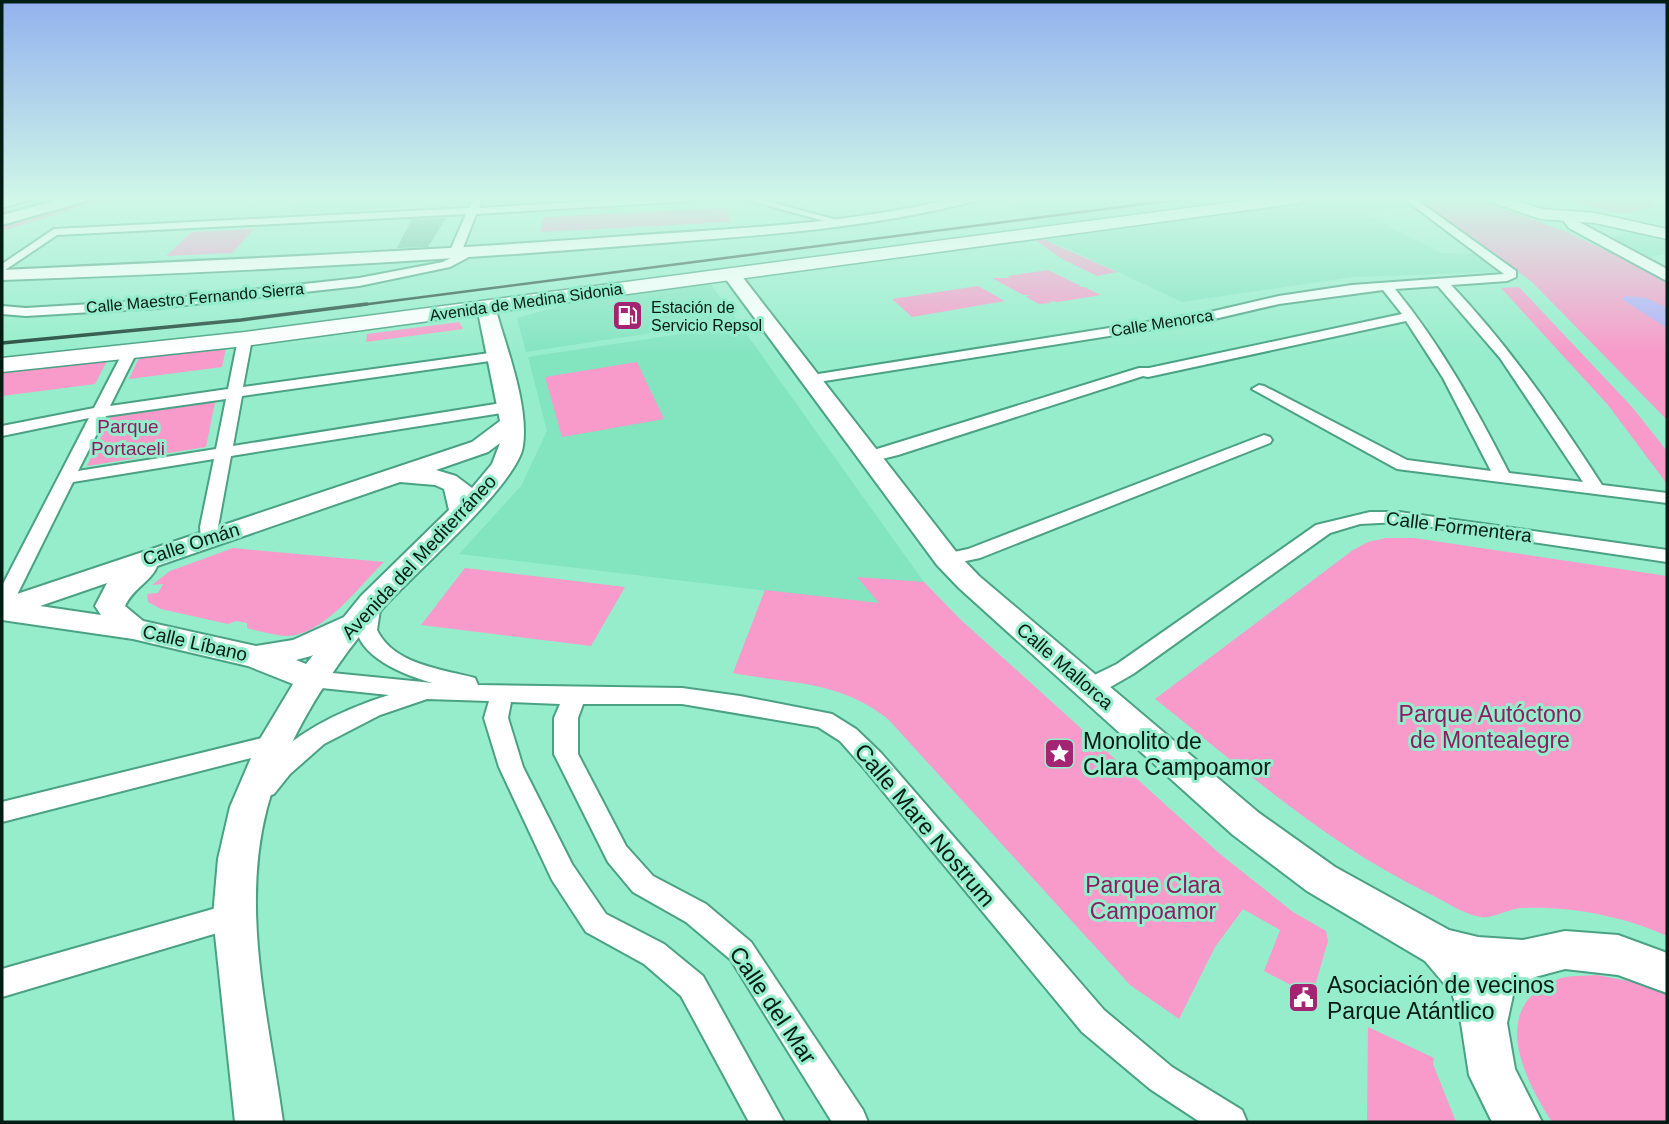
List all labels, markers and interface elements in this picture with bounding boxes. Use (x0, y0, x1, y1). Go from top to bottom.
street label: Calle Maestro Fernando Sierra (85, 280, 305, 316)
street label: Avenida de Medina Sidonia (429, 280, 624, 324)
fuel station icon: Estación de Servicio Repsol (611, 299, 645, 333)
place label: Estación de Servicio Repsol (651, 299, 762, 334)
street label: Calle Menorca (1110, 307, 1214, 339)
park label: Parque Portaceli (91, 416, 165, 459)
street label: Avenida del Mediterráneo (338, 471, 500, 643)
street label: Calle Formentera (1385, 508, 1534, 546)
street label: Calle Omán (140, 519, 242, 569)
street label: Calle Mallorca (1013, 619, 1118, 714)
street label: Calle Líbano (141, 621, 249, 665)
park label: Parque Autóctono de Montealegre (1399, 701, 1581, 753)
place label: Monolito de Clara Campoamor (1083, 728, 1271, 780)
place icon: Monolito de Clara Campoamor (1043, 737, 1077, 771)
street label: Calle Mare Nostrum (849, 738, 1001, 912)
park label: Parque Clara Campoamor (1085, 872, 1221, 924)
street label: Calle del Mar (724, 942, 822, 1069)
place label: Asociación de vecinos Parque Atántlico (1327, 972, 1555, 1024)
public building icon: Asociación de vecinos Parque Atántlico (1287, 981, 1321, 1015)

